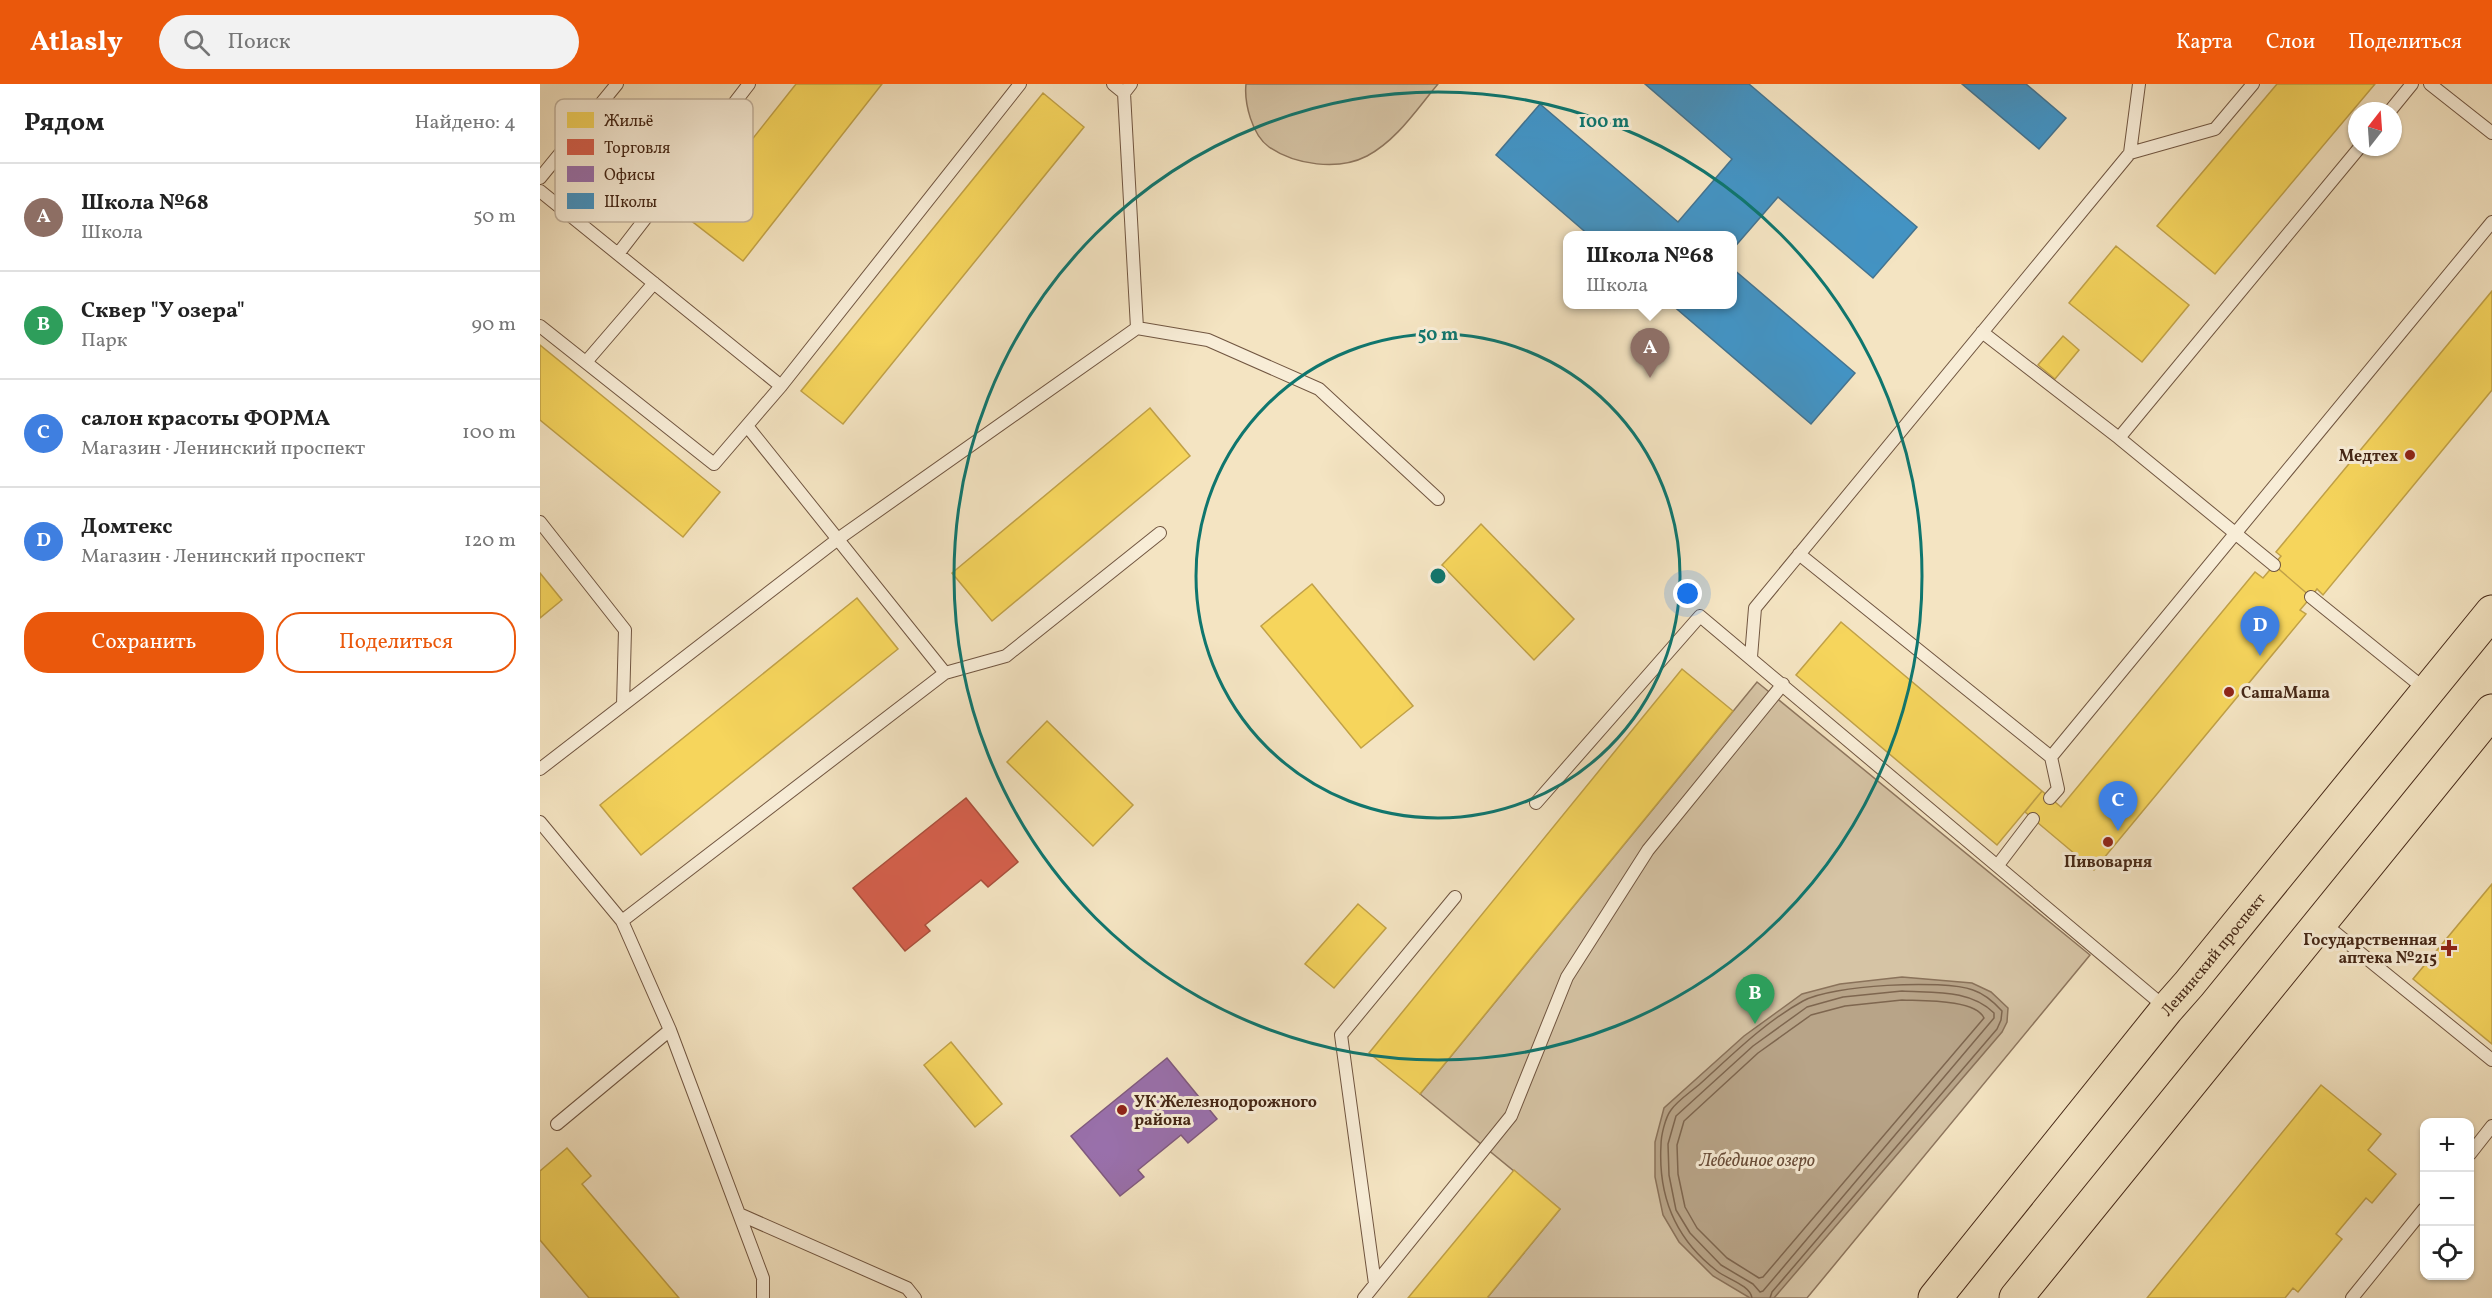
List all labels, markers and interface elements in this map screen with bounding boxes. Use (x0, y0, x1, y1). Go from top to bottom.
search box (159, 15, 579, 69)
text: Atlasly (30, 23, 123, 62)
icon: search (180, 26, 213, 59)
text: Поиск (228, 27, 291, 58)
text: Карта (2176, 28, 2233, 57)
text: Слои (2266, 28, 2315, 57)
text: Поделиться (2348, 28, 2462, 57)
legend (555, 99, 753, 222)
north arrow (2348, 102, 2402, 156)
text: Рядом (24, 105, 104, 141)
text: Найдено: 4 (415, 109, 516, 137)
text: 100 m (1579, 110, 1629, 135)
text: Жильё (604, 111, 653, 133)
text: Торговля (604, 138, 670, 160)
text: Офисы (604, 165, 655, 187)
text: Школа №68 (81, 188, 209, 219)
text: Школы (604, 192, 657, 214)
text: A (36, 203, 51, 231)
text: 50 m (473, 203, 516, 231)
text: Школа (81, 219, 143, 247)
popup (1563, 231, 1737, 309)
text: Школа №68 (1586, 241, 1714, 272)
text: Школа (1586, 272, 1648, 300)
text: Сквер "У озера" (81, 296, 245, 327)
text: B (37, 311, 50, 339)
text: 90 m (472, 311, 516, 339)
text: 50 m (1418, 323, 1458, 348)
text: Парк (81, 327, 127, 355)
pin: A (1630, 328, 1670, 378)
text: салон красоты ФОРМА (81, 404, 330, 435)
text: C (37, 419, 50, 447)
text: 100 m (462, 419, 516, 447)
text: Магазин · Ленинский проспект (81, 435, 365, 463)
place label: Медтех (2339, 446, 2398, 468)
marker: Медтех (2403, 448, 2417, 462)
text: Домтекс (81, 512, 172, 543)
text: D (36, 527, 51, 555)
text: 120 m (464, 527, 516, 555)
text: Магазин · Ленинский проспект (81, 543, 365, 571)
centre of rings (1428, 566, 1448, 586)
your location (1673, 579, 1702, 608)
pin: D (2240, 606, 2280, 656)
button: Сохранить (24, 612, 264, 673)
button: Поделиться (276, 612, 516, 673)
place label: СашаМаша (2241, 683, 2330, 705)
marker: СашаМаша (2222, 685, 2236, 699)
pin: C (2098, 782, 2138, 831)
marker: Пивоварня (2101, 835, 2115, 849)
place label: Пивоварня (2064, 852, 2152, 874)
street label: Ленинский проспект (2157, 889, 2272, 1021)
place label: Государственная аптека №215 (2303, 930, 2437, 970)
marker: Государственная аптека №215 (2442, 941, 2456, 955)
pin: B (1736, 974, 1774, 1024)
place label: УК Железнодорожного района (1134, 1092, 1317, 1132)
marker: УК Железнодорожного района (1115, 1103, 1129, 1117)
map controls (2420, 1118, 2474, 1280)
button: + (2420, 1118, 2474, 1172)
water label: Лебединое озеро (1698, 1149, 1815, 1174)
button: − (2420, 1172, 2474, 1226)
button: locate (2420, 1226, 2474, 1280)

